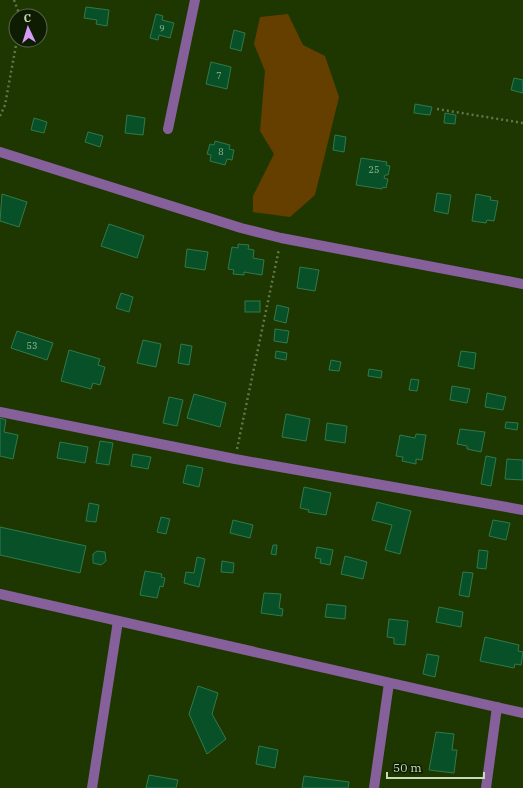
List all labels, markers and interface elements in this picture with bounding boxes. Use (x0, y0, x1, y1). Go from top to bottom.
north arrow (8, 8, 48, 48)
text: С (23, 11, 31, 25)
house number: 9 (159, 23, 165, 34)
house number: 7 (216, 70, 222, 81)
house number: 8 (218, 146, 224, 157)
house number: 25 (369, 164, 379, 175)
house number: 53 (27, 340, 37, 351)
scale bar (387, 754, 484, 780)
text: 50 m (393, 760, 422, 775)

